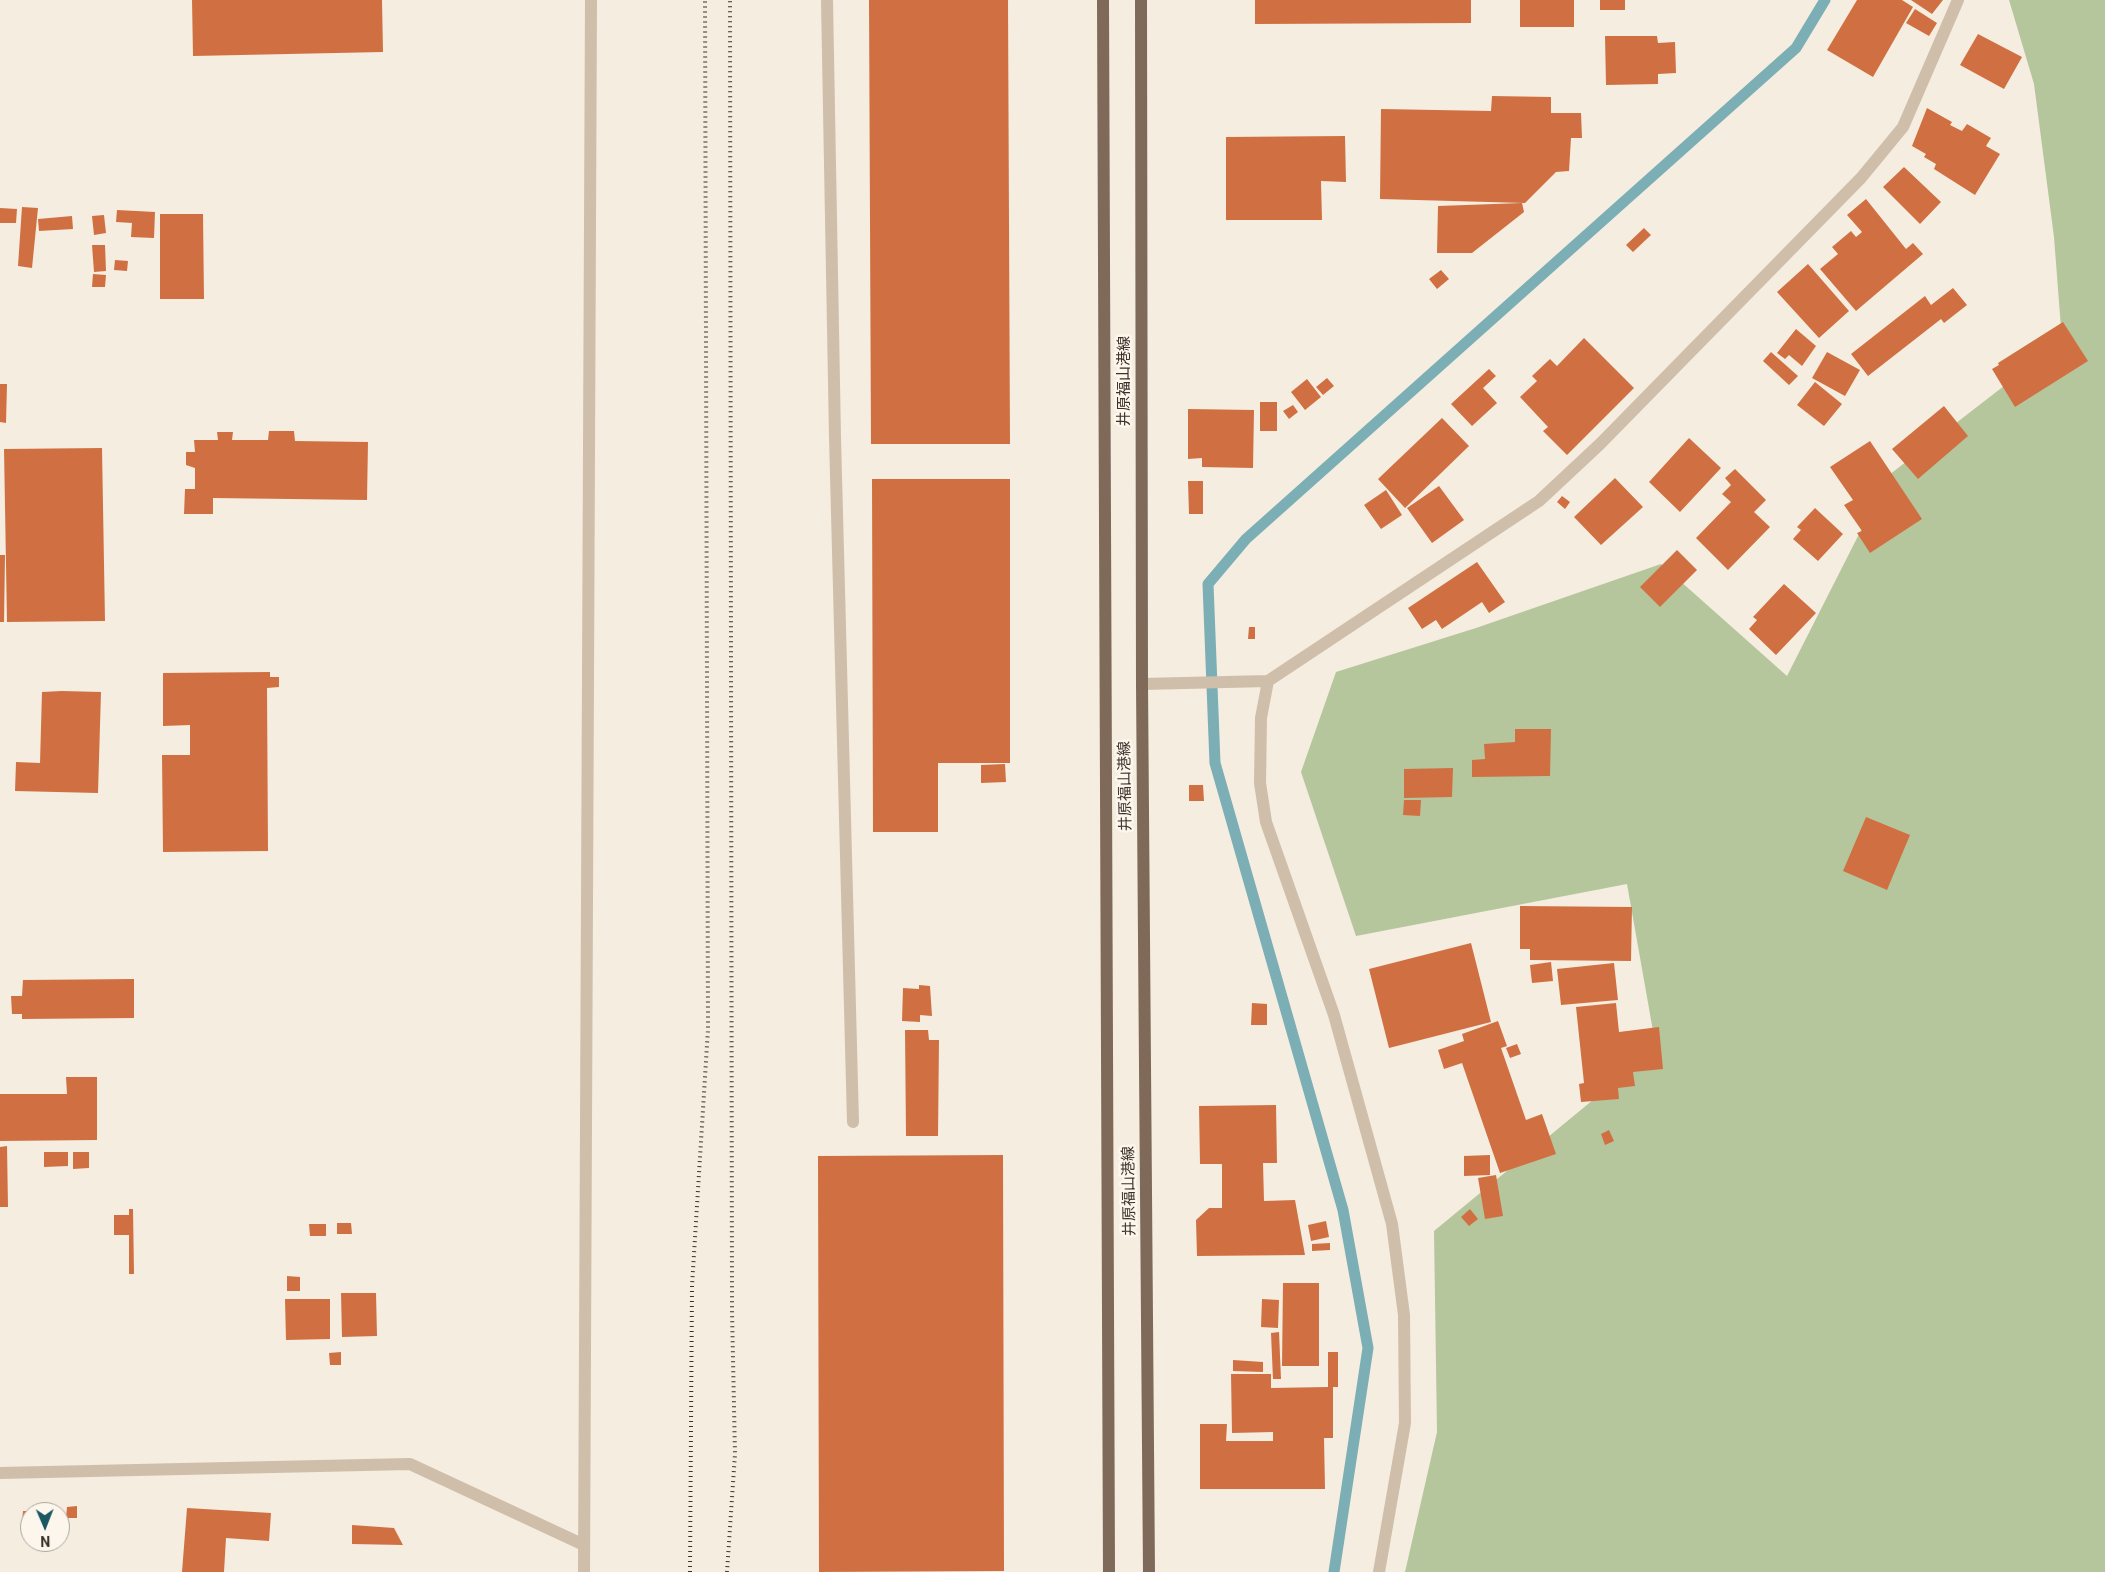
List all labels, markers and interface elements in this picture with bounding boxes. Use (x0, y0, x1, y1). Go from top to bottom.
street label: 井原福山港線 (1116, 336, 1134, 426)
street label: 井原福山港線 (1116, 741, 1136, 831)
street label: 井原福山港線 (1120, 1146, 1140, 1236)
north arrow (20, 1502, 70, 1552)
text: N (40, 1533, 50, 1549)

